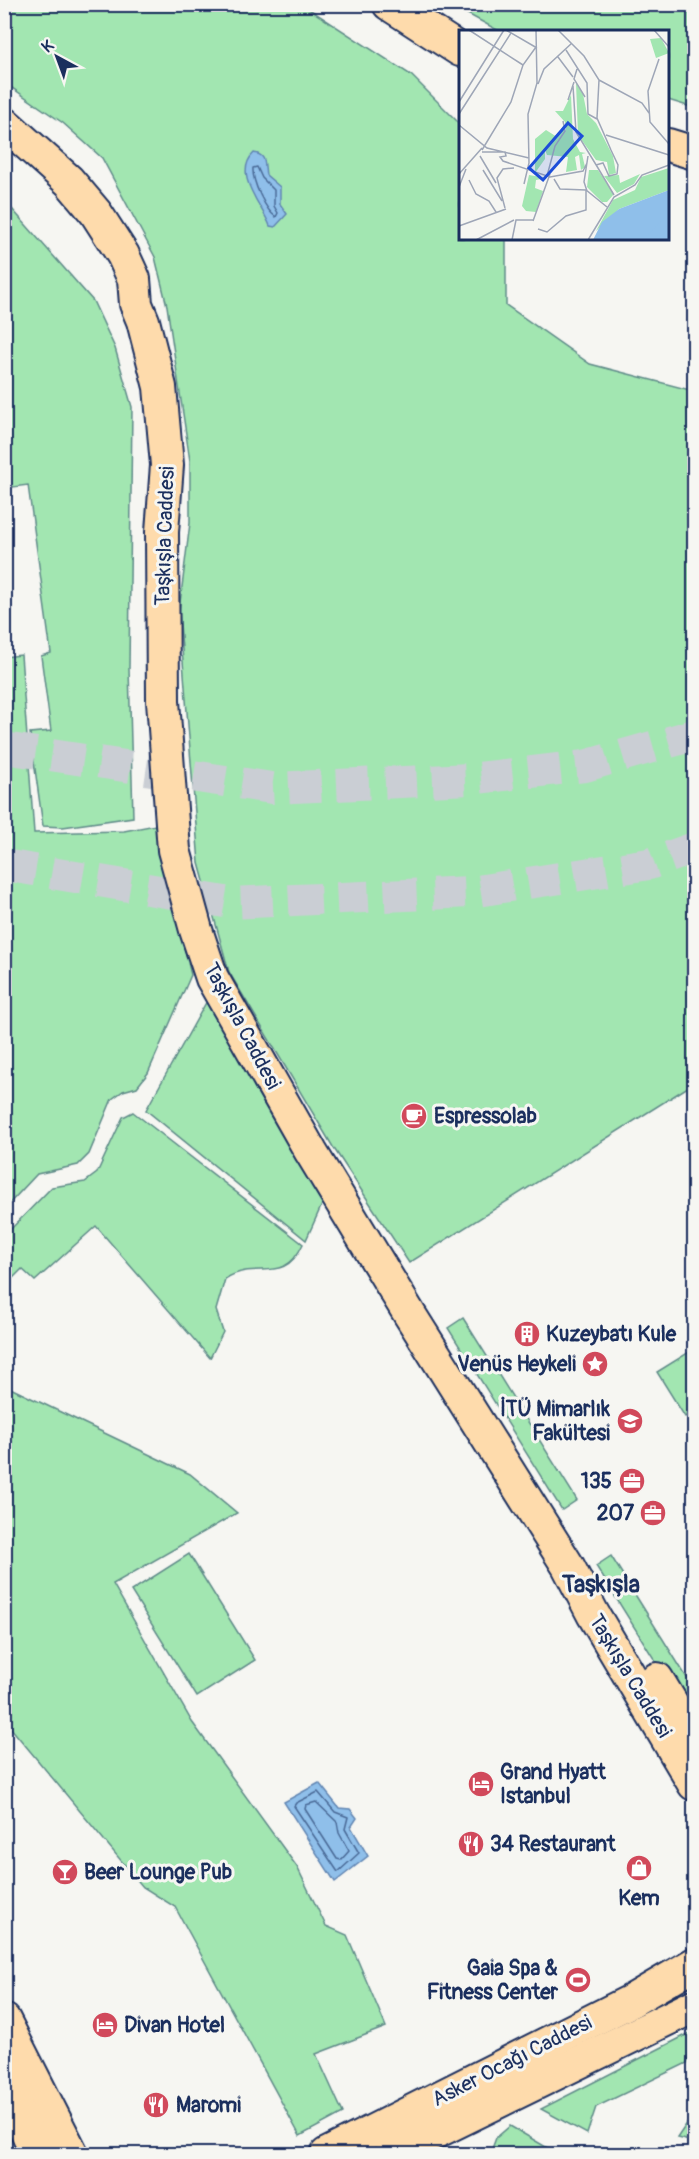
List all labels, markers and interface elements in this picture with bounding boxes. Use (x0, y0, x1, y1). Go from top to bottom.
north arrow (27, 27, 87, 87)
inset map (459, 30, 669, 240)
text: K (38, 35, 58, 57)
street label: Taşkışla Caddesi (149, 465, 181, 606)
street label: Taşkışla Caddesi (197, 958, 287, 1094)
cafe icon: Espressolab (399, 1101, 429, 1131)
place label: Espressolab (434, 1103, 537, 1130)
building icon: Kuzeybatı Kule (512, 1319, 542, 1349)
place label: Kuzeybatı Kule (546, 1321, 677, 1348)
place icon: Venüs Heykeli (580, 1349, 610, 1379)
place label: Venüs Heykeli (457, 1351, 576, 1378)
place label: İTÜ Mimarlık Fakültesi (500, 1396, 610, 1447)
school or university icon: İTÜ Mimarlık Fakültesi (615, 1406, 645, 1436)
office icon: 135 (617, 1466, 647, 1496)
place label: 135 (581, 1468, 612, 1495)
office icon: 207 (638, 1498, 668, 1528)
place label: 207 (597, 1500, 635, 1527)
district label: Taşkışla (561, 1570, 640, 1599)
street label: Taşkışla Caddesi (582, 1609, 678, 1743)
place label: Grand Hyatt Istanbul (500, 1759, 606, 1810)
hotel icon: Grand Hyatt Istanbul (466, 1769, 496, 1799)
restaurant icon: 34 Restaurant (456, 1829, 486, 1859)
place label: 34 Restaurant (490, 1831, 616, 1858)
shop icon: Kem (624, 1853, 654, 1883)
bar icon: Beer Lounge Pub (50, 1857, 80, 1887)
place label: Beer Lounge Pub (84, 1859, 232, 1886)
place label: Kem (618, 1885, 660, 1912)
place label: Gaia Spa & Fitness Center (427, 1955, 558, 2006)
sports icon: Gaia Spa & Fitness Center (563, 1965, 593, 1995)
street label: Asker Ocağı Caddesi (427, 2009, 597, 2113)
hotel icon: Divan Hotel (90, 2010, 120, 2040)
place label: Divan Hotel (124, 2012, 225, 2039)
restaurant icon: Maromi (141, 2090, 171, 2120)
place label: Maromi (176, 2092, 241, 2119)

